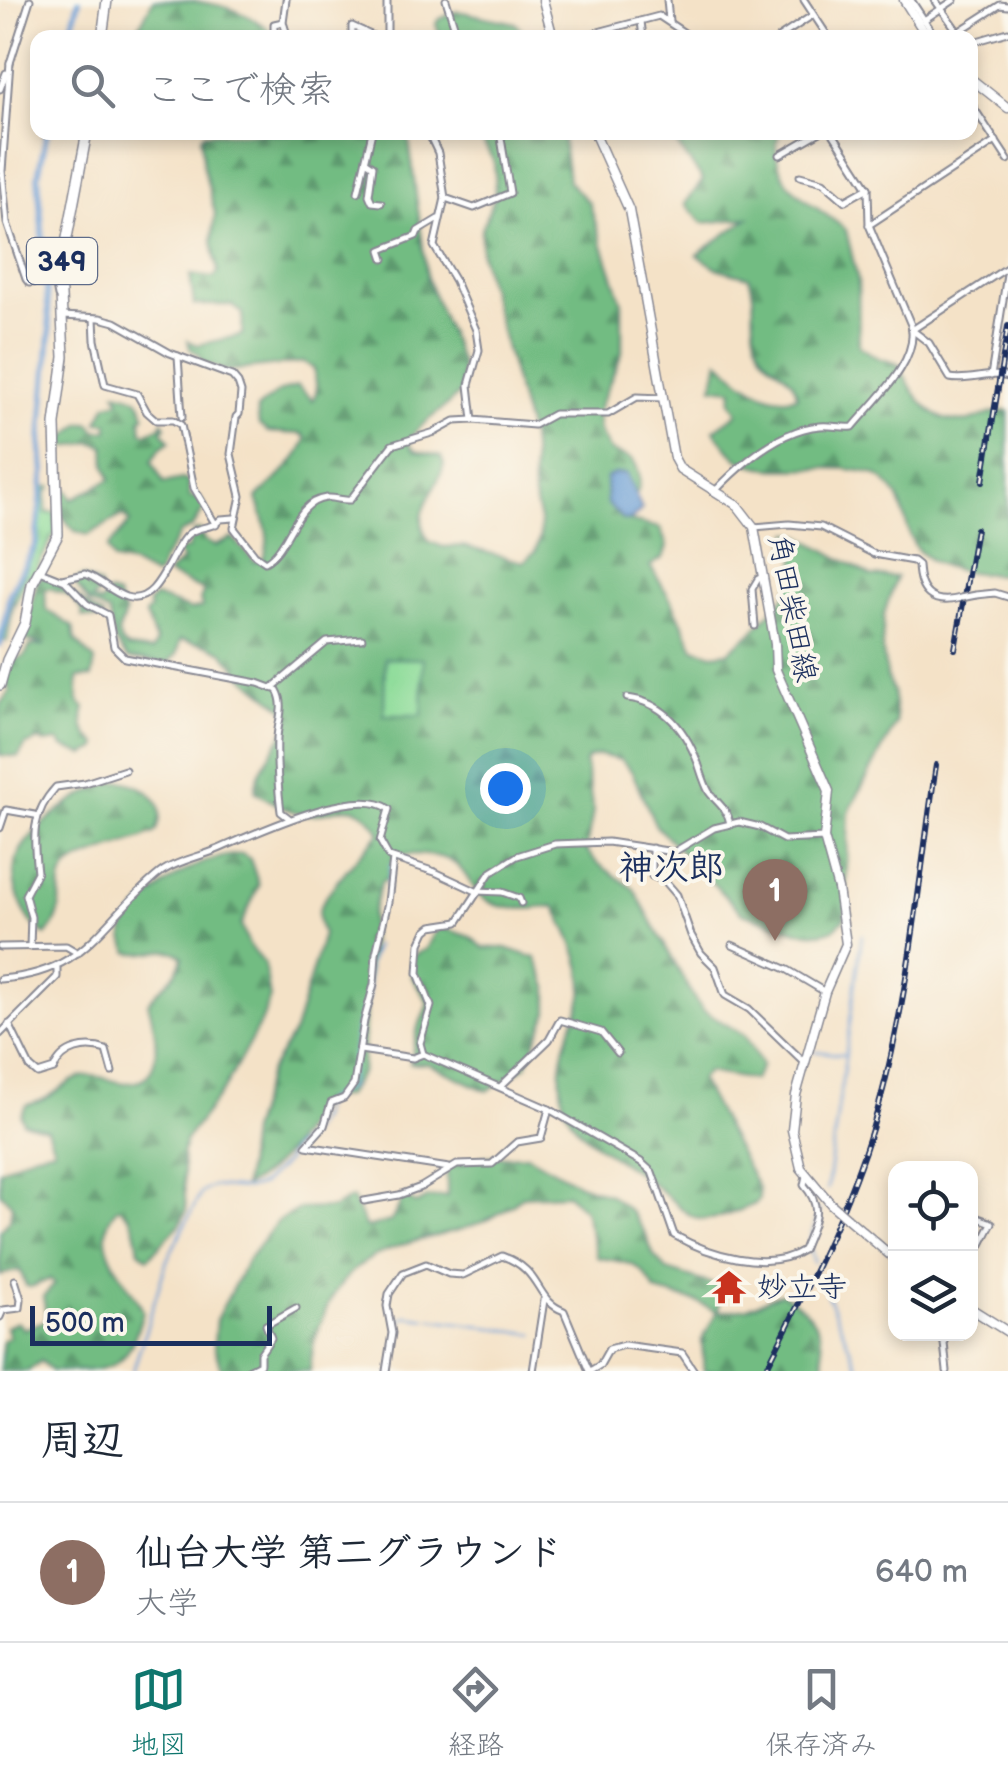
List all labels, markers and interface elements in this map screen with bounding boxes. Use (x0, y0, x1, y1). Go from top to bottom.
search box (30, 30, 978, 140)
icon: search (65, 58, 120, 113)
text: ここで検索 (145, 68, 335, 113)
road number: 349 (27, 238, 97, 284)
street label: 角田柴田線 (760, 531, 824, 685)
your location (480, 763, 531, 814)
district label: 神次郎 (618, 847, 724, 890)
pin: 1 (742, 858, 808, 941)
map controls (888, 1161, 978, 1341)
button: locate (888, 1161, 978, 1251)
button: layers (888, 1251, 978, 1341)
temple icon: 妙立寺 (710, 1268, 748, 1306)
place label: 妙立寺 (757, 1270, 847, 1306)
scale bar (30, 1301, 272, 1346)
text: 500 m (45, 1307, 125, 1340)
text: 周辺 (40, 1416, 124, 1467)
text: 仙台大学 第二グラウンド (135, 1531, 563, 1576)
text: 1 (66, 1553, 79, 1592)
text: 640 m (875, 1553, 968, 1592)
text: 大学 (135, 1584, 199, 1623)
tab: 地図 (131, 1662, 187, 1762)
tab: 経路 (448, 1662, 504, 1762)
tab: 保存済み (765, 1662, 877, 1762)

